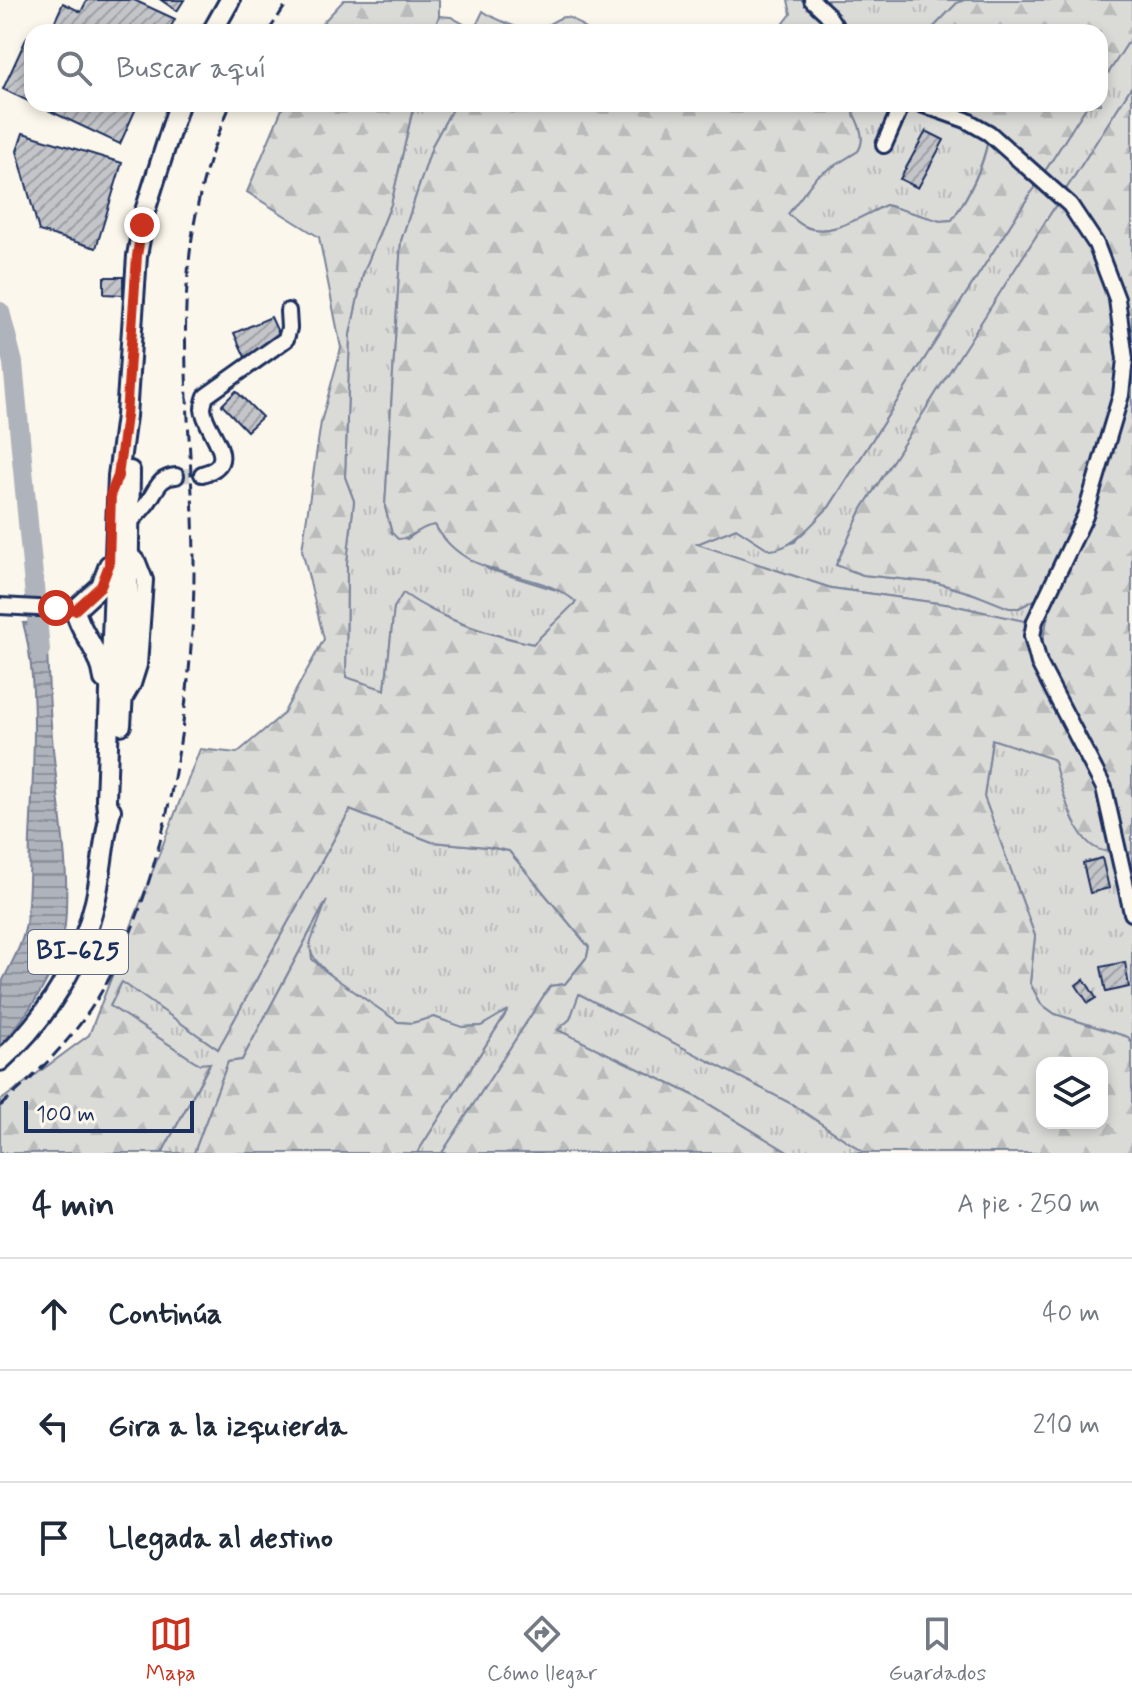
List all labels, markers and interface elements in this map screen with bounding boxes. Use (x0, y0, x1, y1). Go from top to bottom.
search box (24, 24, 1108, 112)
icon: search (52, 46, 96, 90)
text: Buscar aquí (116, 49, 267, 88)
route end (124, 207, 160, 243)
route start (38, 590, 74, 626)
road number: BI-625 (28, 930, 128, 974)
map controls (1036, 1057, 1108, 1129)
button: layers (1036, 1057, 1108, 1129)
scale bar (24, 1097, 194, 1133)
text: 100 m (36, 1101, 95, 1129)
text: 4 min (32, 1183, 115, 1228)
text: A pie · 250 m (957, 1188, 1100, 1222)
icon: ahead (32, 1292, 76, 1336)
text: Continúa (108, 1295, 222, 1334)
text: 40 m (1042, 1297, 1100, 1331)
icon: left (32, 1404, 76, 1448)
text: Gira a la izquierda (108, 1407, 347, 1446)
text: 210 m (1033, 1409, 1100, 1443)
icon: arrive (32, 1516, 76, 1560)
text: Llegada al destino (108, 1519, 333, 1558)
tab: Mapa (146, 1612, 196, 1688)
tab: Cómo llegar (487, 1612, 597, 1688)
tab: Guardados (889, 1612, 986, 1688)

